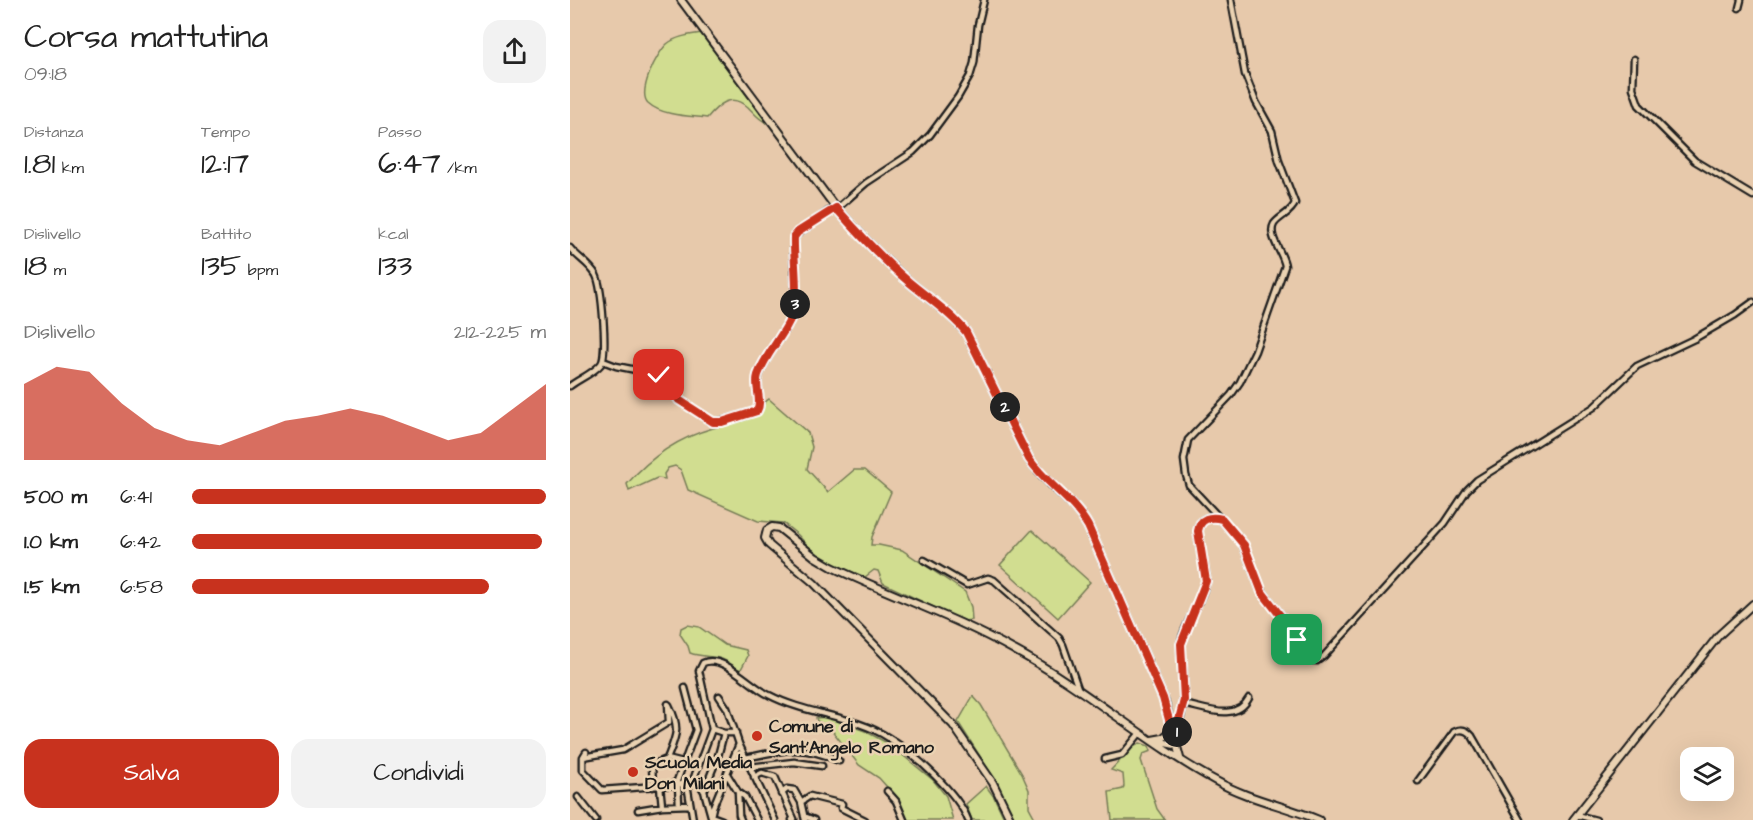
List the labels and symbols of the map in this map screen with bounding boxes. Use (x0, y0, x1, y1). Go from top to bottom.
pin: 3 (780, 289, 810, 319)
pin (633, 349, 684, 400)
pin: 2 (990, 392, 1020, 422)
pin (1271, 614, 1322, 665)
place label: Comune di Sant'Angelo Romano (768, 714, 935, 761)
pin: 1 (1162, 717, 1192, 747)
marker: Comune di Sant'Angelo Romano (750, 729, 764, 743)
place label: Scuola Media Don Milani (644, 750, 753, 796)
marker: Scuola Media Don Milani (626, 765, 640, 779)

